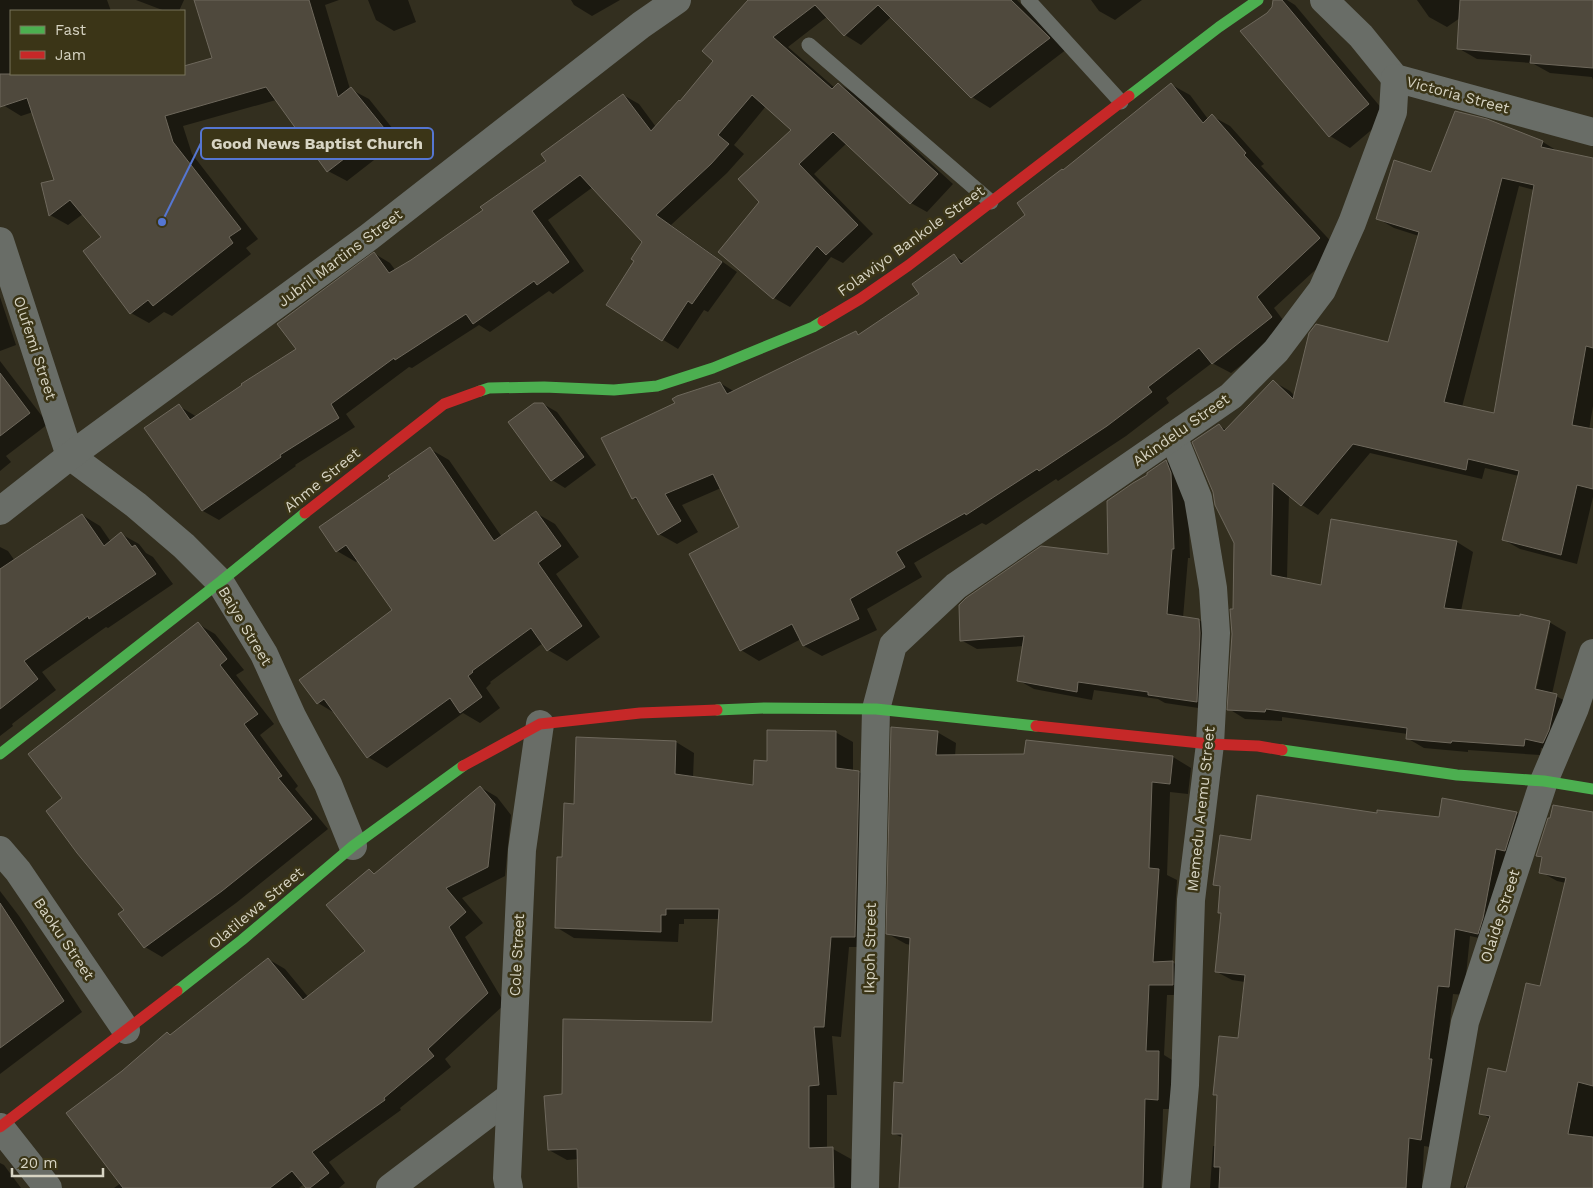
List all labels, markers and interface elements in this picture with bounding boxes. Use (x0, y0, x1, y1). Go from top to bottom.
legend (10, 10, 185, 75)
text: Fast (55, 21, 87, 39)
text: Jam (55, 46, 86, 64)
street label: Victoria Street (1405, 73, 1512, 118)
callout: Good News Baptist Church (201, 128, 433, 159)
text: Good News Baptist Church (211, 134, 423, 153)
street label: Folawiyo Bankole Street (834, 181, 988, 300)
street label: Jubril Martins Street (274, 205, 406, 311)
street label: Olufemi Street (10, 294, 60, 403)
street label: Akindelu Street (1129, 390, 1233, 470)
street label: Ahme Street (280, 443, 364, 516)
street label: Baiye Street (214, 583, 276, 669)
street label: Memedu Aremu Street (1183, 725, 1219, 892)
street label: Olatilewa Street (205, 863, 308, 953)
street label: Olaide Street (1477, 867, 1524, 965)
street label: Baoku Street (30, 894, 99, 984)
street label: Ikpoh Street (860, 902, 880, 994)
street label: Cole Street (506, 912, 528, 997)
scale bar (12, 1146, 104, 1178)
text: 20 m (20, 1154, 58, 1172)

